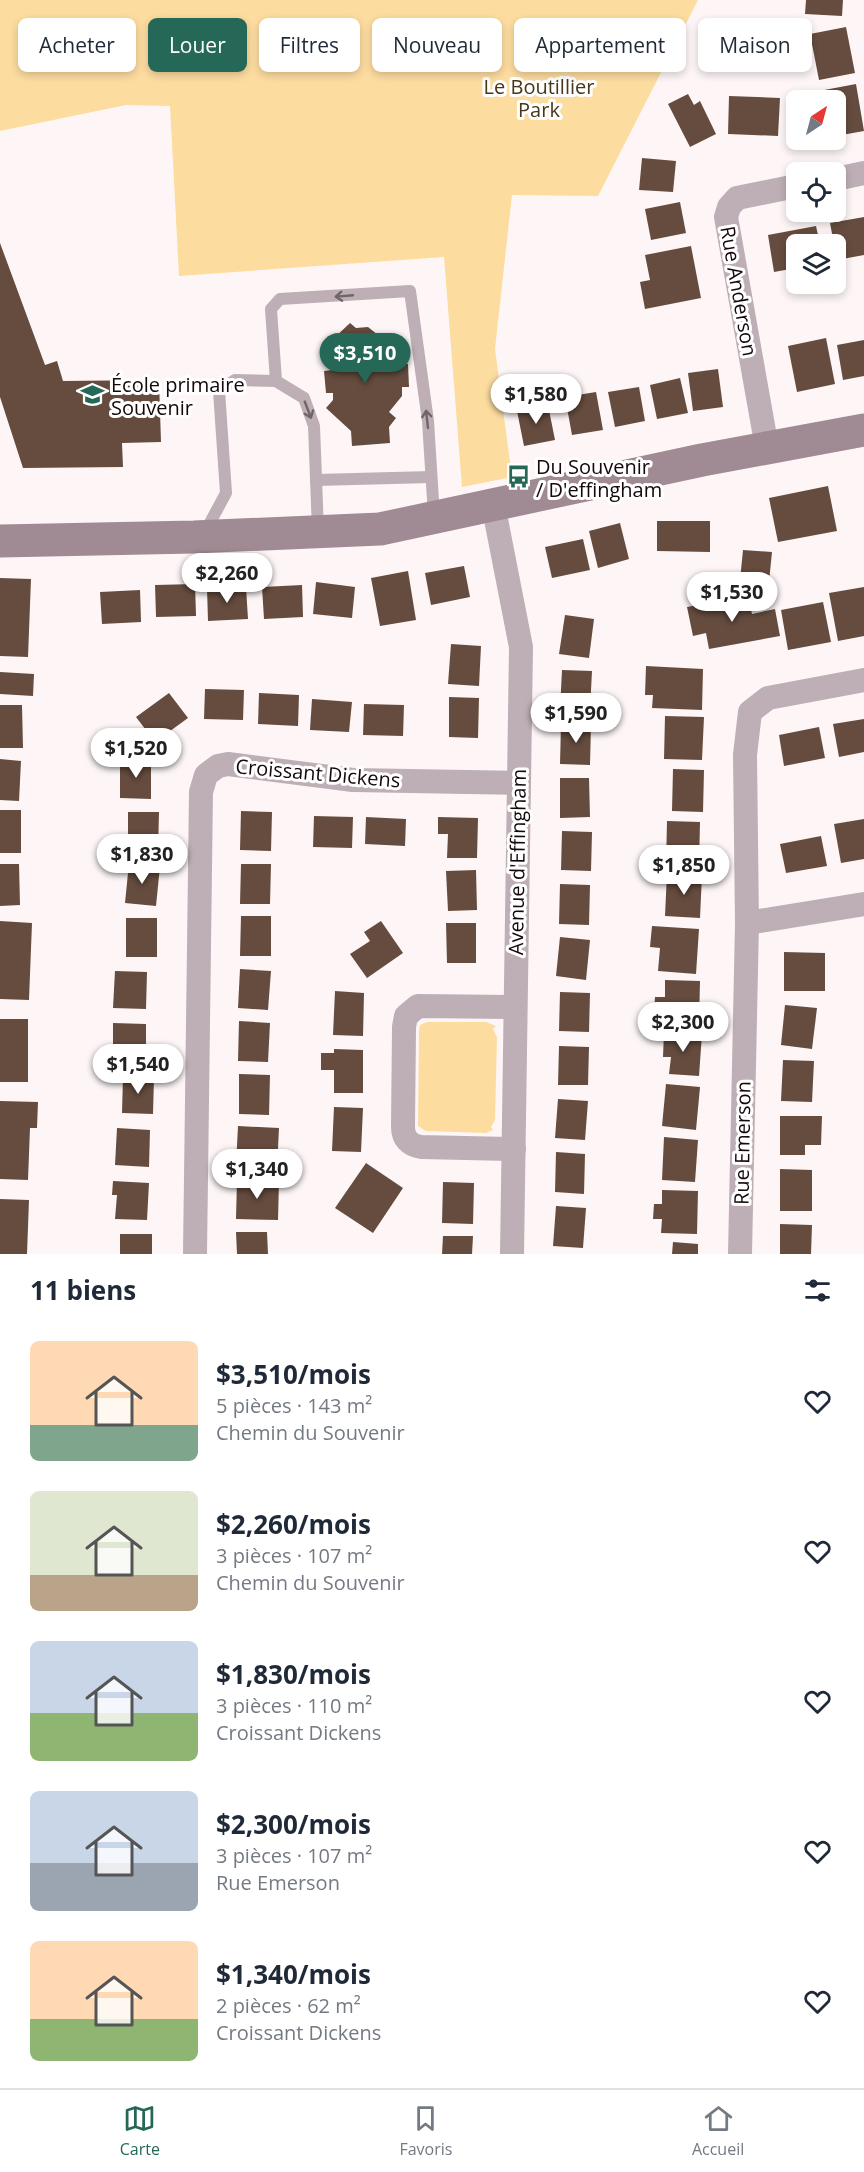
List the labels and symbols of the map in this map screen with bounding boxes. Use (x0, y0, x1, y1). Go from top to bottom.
park label: Le Boutillier Park (484, 73, 594, 123)
north arrow (786, 90, 846, 150)
street label: Rue Anderson (714, 224, 764, 358)
one-way arrow (335, 291, 355, 302)
pin: $3,510 (316, 333, 414, 384)
place label: École primaire Souvenir (111, 371, 245, 421)
pin: $1,580 (487, 374, 585, 425)
school or university icon: École primaire Souvenir (80, 382, 106, 408)
one-way arrow (303, 400, 314, 419)
one-way arrow (421, 409, 432, 429)
place label: Du Souvenir / D'effingham (536, 453, 662, 503)
bus stop icon: Du Souvenir / D'effingham (505, 464, 531, 490)
pin: $2,260 (178, 553, 276, 604)
pin: $1,530 (683, 572, 781, 623)
pin: $1,590 (527, 693, 625, 744)
pin: $1,520 (87, 728, 185, 779)
street label: Croissant Dickens (234, 752, 402, 794)
street label: Avenue d'Effingham (502, 769, 532, 955)
pin: $1,830 (93, 834, 191, 885)
pin: $1,850 (635, 845, 733, 896)
pin: $2,300 (634, 1002, 732, 1053)
pin: $1,540 (89, 1044, 187, 1095)
street label: Rue Emerson (727, 1081, 757, 1205)
pin: $1,340 (208, 1149, 306, 1200)

